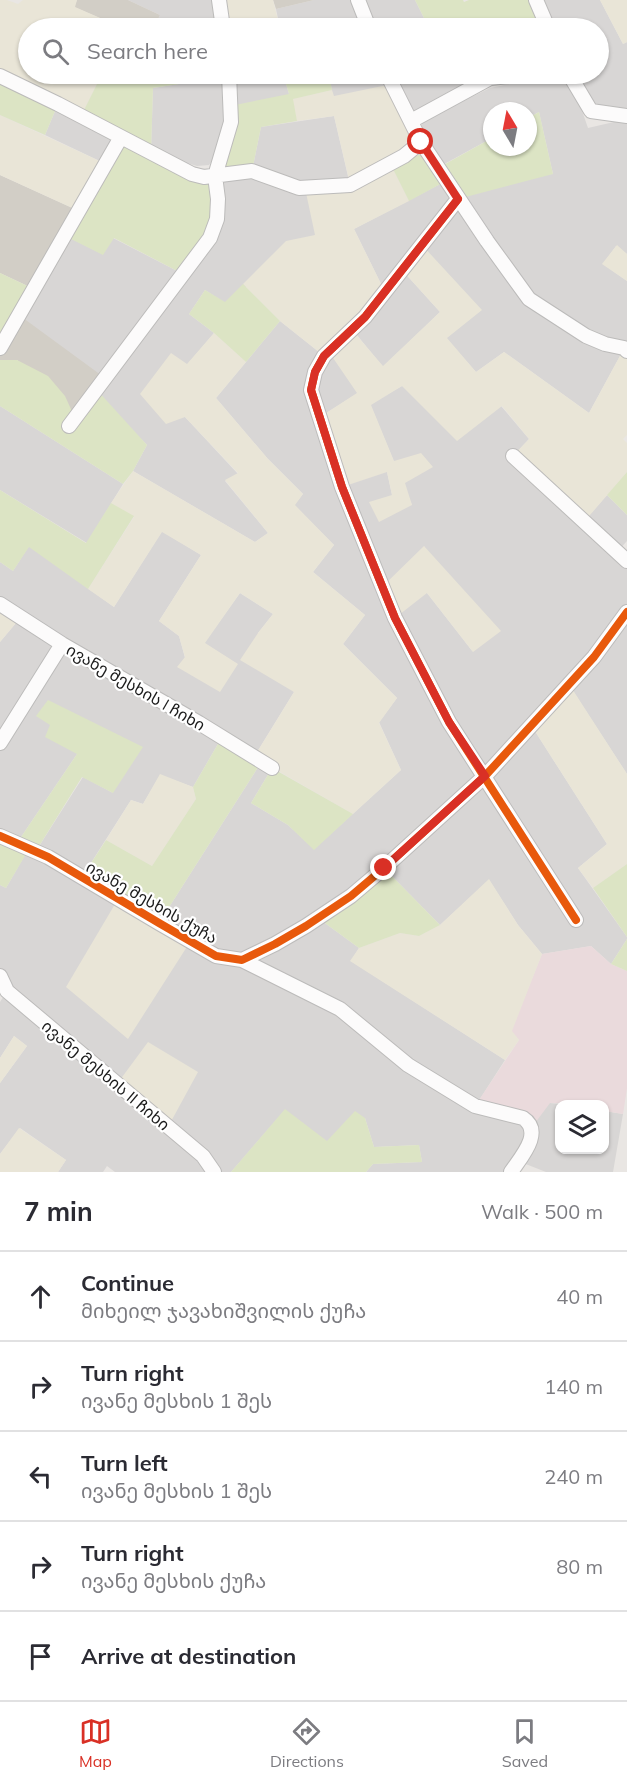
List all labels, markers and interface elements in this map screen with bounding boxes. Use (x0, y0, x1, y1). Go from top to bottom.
search box (18, 18, 609, 84)
icon: search (39, 35, 72, 68)
text: Search here (87, 37, 208, 65)
north arrow (483, 102, 537, 156)
route start (407, 128, 433, 154)
street label: ივანე მესხის I ჩიხი (63, 639, 209, 735)
route end (370, 854, 396, 880)
street label: ივანე მესხის ქუჩა (83, 856, 221, 948)
street label: ივანე მესხის II ჩიხი (38, 1016, 174, 1134)
map controls (555, 1100, 609, 1154)
button: layers (555, 1100, 609, 1154)
text: 7 min (24, 1195, 93, 1228)
text: Walk · 500 m (481, 1199, 603, 1224)
text: Continue (81, 1269, 174, 1297)
icon: ahead (24, 1280, 57, 1313)
text: 40 m (556, 1284, 603, 1309)
text: მიხეილ ჯავახიშვილის ქუჩა (81, 1298, 366, 1323)
text: Turn right (81, 1359, 184, 1387)
icon: right (24, 1370, 57, 1403)
text: 140 m (544, 1374, 603, 1399)
text: ივანე მესხის 1 შეს (81, 1388, 272, 1413)
text: Turn left (81, 1449, 168, 1477)
icon: left (24, 1460, 57, 1493)
text: 240 m (544, 1464, 603, 1489)
text: ივანე მესხის 1 შეს (81, 1478, 272, 1503)
text: Turn right (81, 1539, 184, 1567)
icon: right (24, 1550, 57, 1583)
text: 80 m (556, 1554, 603, 1579)
text: ივანე მესხის ქუჩა (81, 1568, 266, 1593)
icon: arrive (24, 1640, 57, 1673)
text: Arrive at destination (81, 1642, 296, 1670)
tab: Map (79, 1715, 112, 1771)
tab: Directions (270, 1715, 344, 1771)
tab: Saved (502, 1715, 548, 1771)

